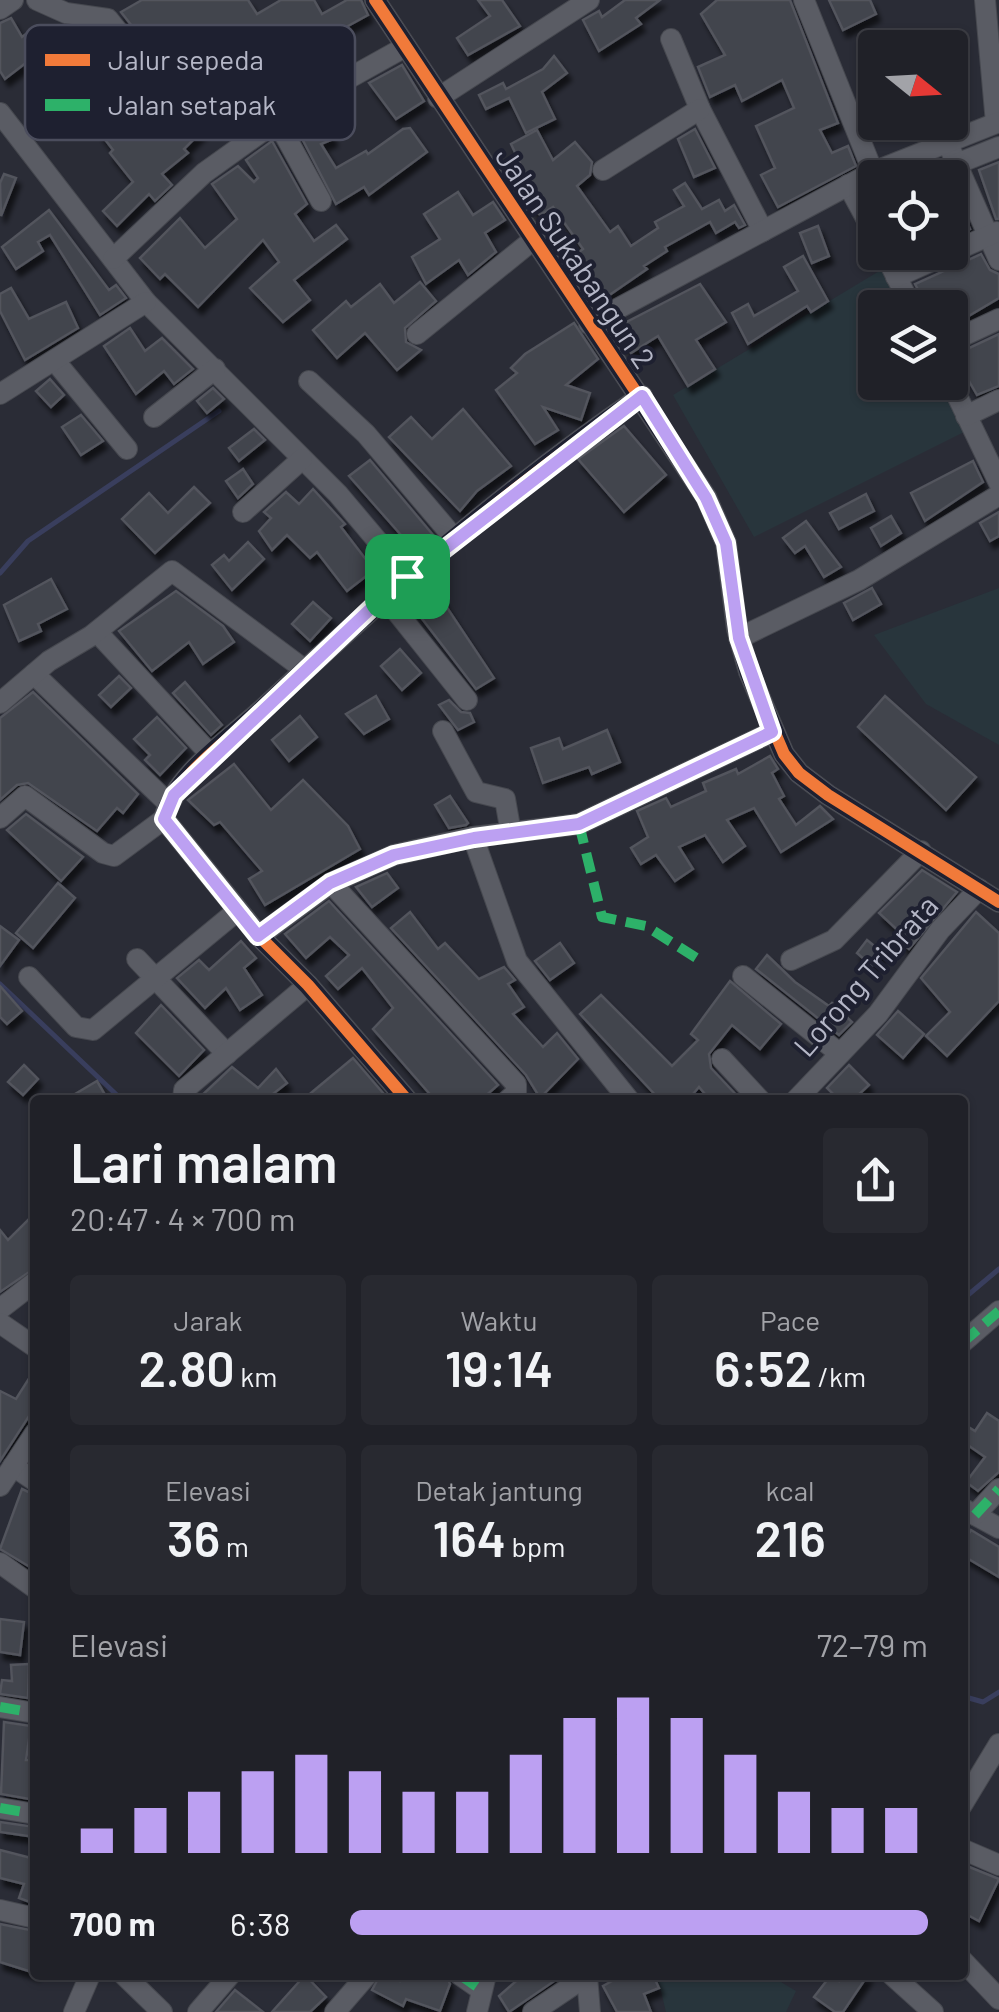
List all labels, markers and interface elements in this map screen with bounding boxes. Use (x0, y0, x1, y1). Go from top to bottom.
legend (25, 25, 355, 140)
north arrow (858, 30, 968, 140)
map controls (858, 30, 968, 400)
text: Jalur sepeda (108, 42, 264, 76)
text: Jalan setapak (108, 87, 276, 121)
street label: Jalan Sukabangun 2 (489, 140, 663, 374)
button: locate (858, 160, 968, 270)
button: layers (858, 290, 968, 400)
pin (365, 534, 450, 619)
icon: arrive (380, 549, 435, 604)
street label: Lorong Tribrata (785, 887, 945, 1063)
text: Lari malam (70, 1128, 338, 1194)
button: share (823, 1128, 928, 1233)
text: 20:47 · 4 × 700 m (70, 1199, 296, 1237)
text: Jarak (174, 1303, 242, 1337)
text: Waktu (461, 1303, 537, 1337)
text: Pace (760, 1303, 820, 1337)
text: 2.80 (138, 1337, 235, 1397)
text: 19:14 (445, 1337, 553, 1397)
text: 6:52 (714, 1337, 812, 1397)
text: km (235, 1359, 278, 1393)
text: /km (812, 1359, 866, 1393)
text: Elevasi (165, 1473, 251, 1507)
text: Detak jantung (415, 1473, 583, 1507)
text: kcal (766, 1473, 814, 1507)
text: 36 (167, 1507, 220, 1567)
text: 164 (433, 1507, 506, 1567)
text: 216 (754, 1507, 826, 1567)
text: m (220, 1529, 249, 1563)
text: bpm (506, 1529, 565, 1563)
text: Elevasi (70, 1625, 168, 1663)
text: 72–79 m (817, 1625, 928, 1663)
text: 700 m (70, 1904, 155, 1942)
text: 6:38 (230, 1904, 290, 1942)

